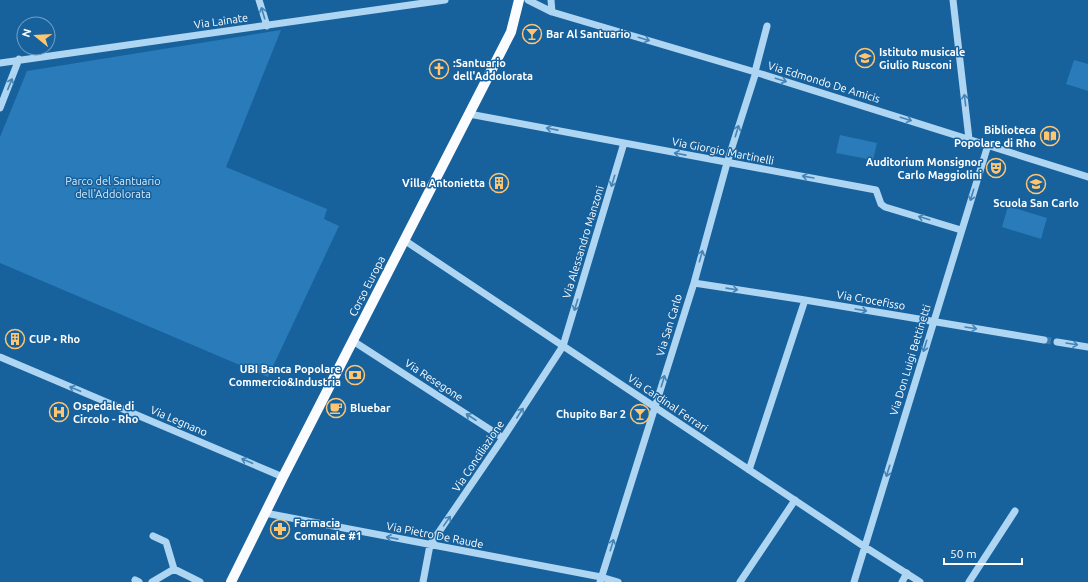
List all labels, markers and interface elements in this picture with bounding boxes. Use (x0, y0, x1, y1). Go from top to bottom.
one-way arrow (259, 7, 266, 20)
street label: Via Lainate (193, 11, 249, 31)
north arrow (16, 16, 56, 56)
bar icon: Bar Al Santuario (521, 23, 543, 45)
text: N (20, 27, 33, 39)
place label: Bar Al Santuario (546, 28, 631, 40)
one-way arrow (637, 36, 650, 43)
place label: Istituto musicale Giulio Rusconi (879, 46, 965, 71)
school or university icon: Istituto musicale Giulio Rusconi (854, 47, 876, 69)
place label: :Santuario dell'Addolorata (453, 57, 533, 82)
church icon: :Santuario dell'Addolorata (428, 58, 450, 80)
street label: Via Edmondo De Amicis (767, 59, 882, 105)
one-way arrow (775, 77, 787, 85)
one-way arrow (6, 78, 14, 90)
one-way arrow (961, 94, 968, 107)
one-way arrow (899, 116, 912, 123)
place label: Biblioteca Popolare di Rho (954, 124, 1036, 149)
one-way arrow (546, 125, 559, 133)
one-way arrow (734, 125, 741, 138)
library icon: Biblioteca Popolare di Rho (1039, 125, 1061, 147)
street label: Via Giorgio Martinelli (671, 135, 775, 167)
one-way arrow (674, 149, 687, 157)
place label: Auditorium Monsignor Carlo Maggiolini (866, 156, 982, 181)
theatre icon: Auditorium Monsignor Carlo Maggiolini (985, 157, 1007, 179)
building icon: Villa Antonietta (488, 172, 510, 194)
one-way arrow (801, 173, 814, 181)
school or university icon: Scuola San Carlo (1025, 173, 1047, 195)
one-way arrow (609, 174, 616, 187)
park label: Parco del Santuario dell'Addolorata (65, 175, 161, 200)
place label: Villa Antonietta (402, 177, 485, 189)
street label: Via Alessandro Manzoni (560, 184, 606, 300)
one-way arrow (968, 189, 975, 202)
place label: Scuola San Carlo (993, 197, 1079, 209)
one-way arrow (918, 214, 931, 221)
one-way arrow (698, 250, 705, 263)
street label: Corso Europa (347, 254, 387, 318)
one-way arrow (725, 285, 738, 293)
street label: Via Crocefisso (836, 288, 906, 312)
street label: Via San Carlo (654, 292, 684, 358)
one-way arrow (572, 298, 579, 311)
street label: Via Don Luigi Bettinetti (887, 303, 933, 417)
one-way arrow (854, 306, 867, 314)
one-way arrow (964, 324, 977, 332)
building icon: CUP • Rho (4, 328, 26, 350)
place label: CUP • Rho (29, 333, 81, 345)
one-way arrow (921, 340, 928, 353)
one-way arrow (1066, 340, 1079, 348)
street label: Via Resegone (403, 357, 465, 403)
place label: UBI Banca Popolare Commercio&Industria (229, 363, 341, 388)
bank icon: UBI Banca Popolare Commercio&Industria (344, 364, 366, 386)
street label: Via Cardinal Ferrari (626, 372, 710, 434)
one-way arrow (660, 374, 667, 387)
one-way arrow (70, 385, 82, 392)
cafe icon: Bluebar (325, 397, 347, 419)
place label: Ospedale di Circolo - Rho (73, 400, 139, 425)
hospital icon: Ospedale di Circolo - Rho (48, 401, 70, 423)
place label: Bluebar (350, 402, 391, 414)
bar icon: Chupito Bar 2 (629, 403, 651, 425)
street label: Via Legnano (149, 404, 209, 438)
one-way arrow (516, 408, 524, 419)
place label: Chupito Bar 2 (556, 408, 626, 420)
one-way arrow (466, 413, 477, 421)
street label: Via Conciliazione (450, 418, 506, 494)
one-way arrow (241, 457, 253, 464)
one-way arrow (884, 464, 891, 477)
one-way arrow (443, 516, 451, 527)
place label: Farmacia Comunale #1 (294, 517, 362, 542)
pharmacy icon: Farmacia Comunale #1 (269, 518, 291, 540)
street label: Via Pietro De Raude (385, 520, 485, 550)
one-way arrow (385, 533, 398, 541)
one-way arrow (608, 539, 616, 551)
scale bar (944, 540, 1022, 566)
text: 50 m (950, 547, 977, 560)

